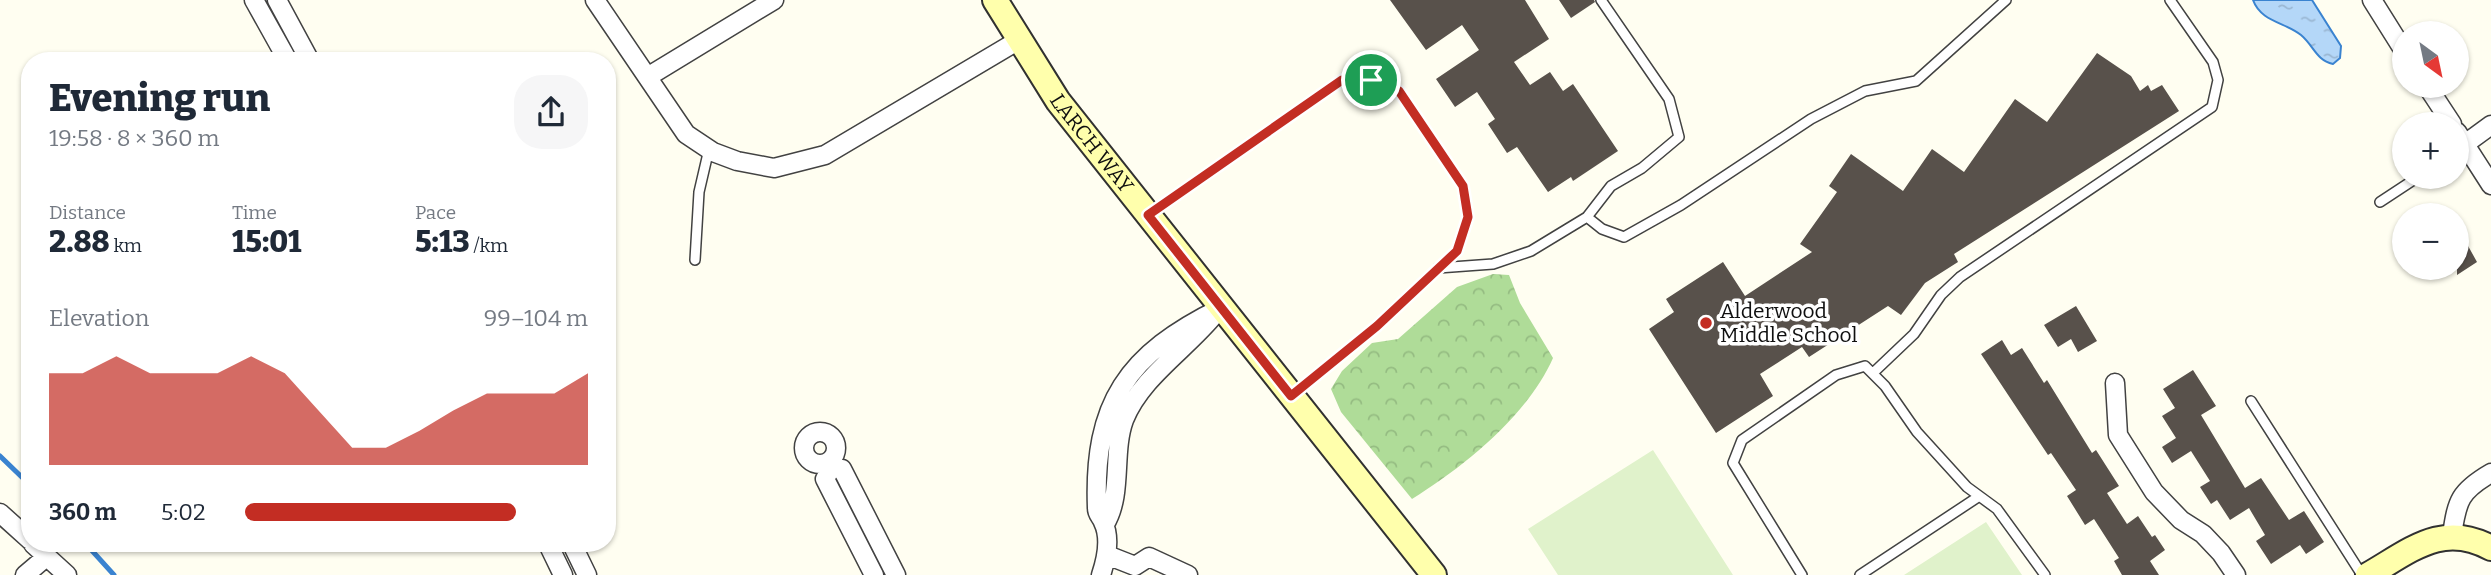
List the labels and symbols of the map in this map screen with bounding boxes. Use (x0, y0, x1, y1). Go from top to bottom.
north arrow (2392, 21, 2469, 98)
pin (1341, 50, 1401, 110)
street label: LARCH WAY (1044, 89, 1139, 199)
place label: Alderwood Middle School (1720, 298, 1858, 348)
marker: Alderwood Middle School (1698, 315, 1714, 331)

